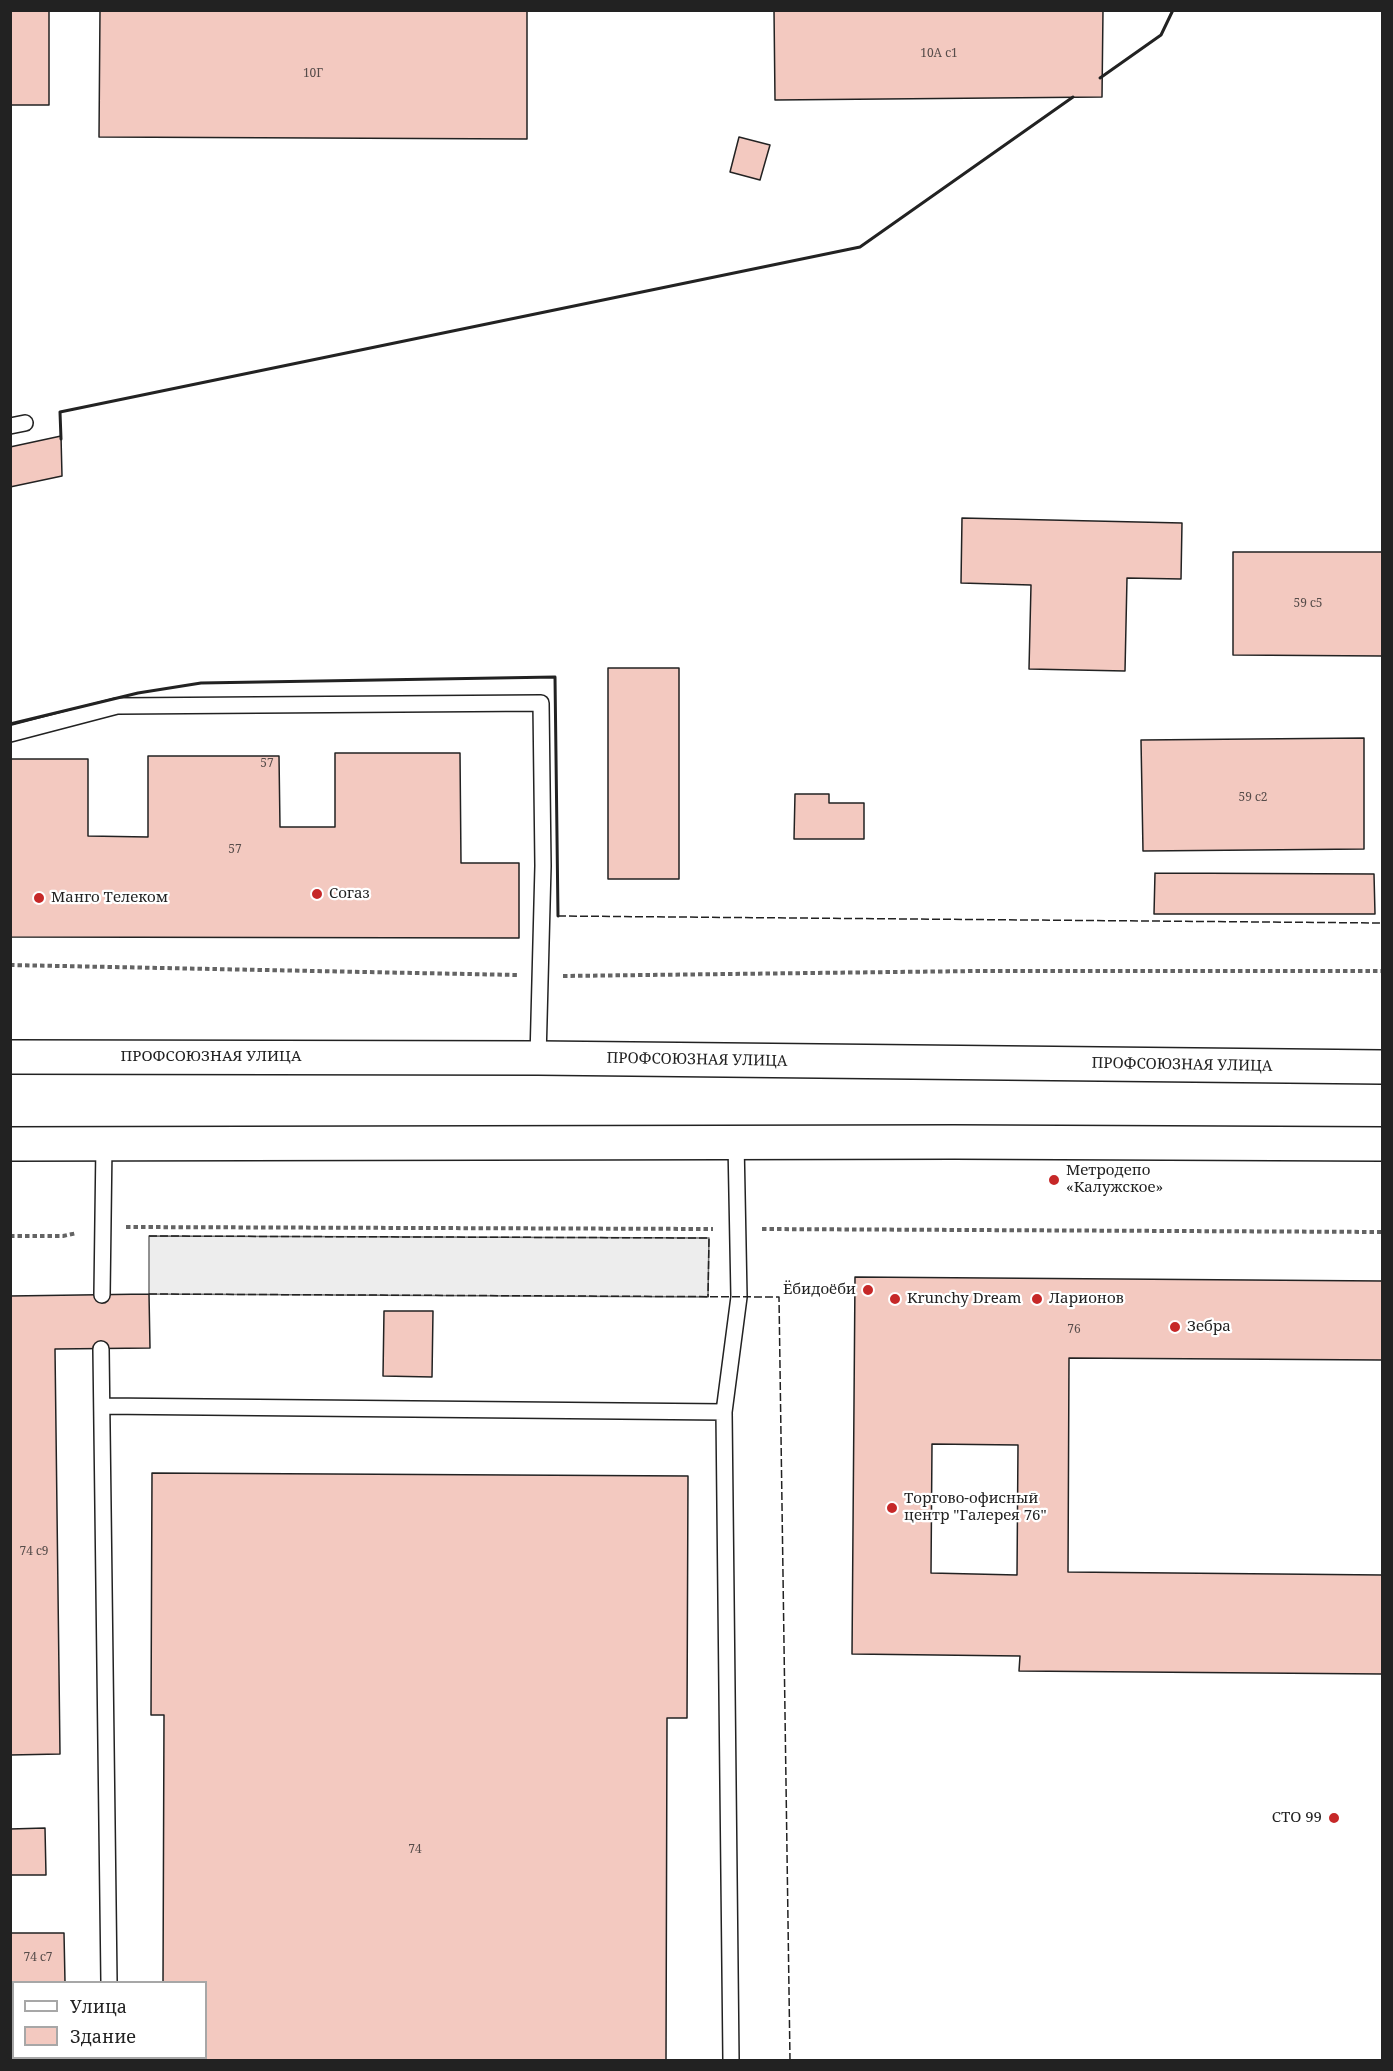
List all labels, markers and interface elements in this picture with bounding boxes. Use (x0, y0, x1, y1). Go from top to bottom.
house number: 10А с1 (920, 47, 958, 61)
house number: 10Г (303, 67, 323, 81)
house number: 59 с5 (1293, 597, 1323, 611)
house number: 57 (260, 757, 274, 771)
house number: 59 с2 (1238, 791, 1268, 805)
house number: 57 (228, 843, 242, 857)
place label: Согаз (329, 885, 370, 903)
marker: Согаз (310, 887, 324, 901)
place label: Манго Телеком (51, 889, 168, 907)
marker: Манго Телеком (32, 891, 46, 905)
street label: ПРОФСОЮЗНАЯ УЛИЦА (121, 1048, 301, 1066)
street label: ПРОФСОЮЗНАЯ УЛИЦА (606, 1049, 788, 1071)
street label: ПРОФСОЮЗНАЯ УЛИЦА (1091, 1054, 1273, 1076)
place label: Метродепо «Калужское» (1066, 1162, 1163, 1197)
marker: Метродепо «Калужское» (1047, 1173, 1061, 1187)
place label: Ёбидоёби (783, 1281, 856, 1299)
marker: Ёбидоёби (861, 1283, 875, 1297)
place label: Krunchy Dream (907, 1290, 1021, 1308)
place label: Ларионов (1049, 1290, 1124, 1308)
marker: Krunchy Dream (888, 1292, 902, 1306)
marker: Ларионов (1030, 1292, 1044, 1306)
place label: Зебра (1187, 1318, 1231, 1336)
marker: Зебра (1168, 1320, 1182, 1334)
house number: 76 (1067, 1323, 1081, 1337)
place label: Торгово-офисный центр "Галерея 76" (904, 1490, 1047, 1525)
marker: Торгово-офисный центр "Галерея 76" (885, 1501, 899, 1515)
house number: 74 с9 (19, 1545, 49, 1559)
place label: СТО 99 (1272, 1809, 1322, 1827)
marker: СТО 99 (1327, 1811, 1341, 1825)
house number: 74 (408, 1843, 422, 1857)
house number: 74 с7 (23, 1951, 53, 1965)
legend (12, 1981, 207, 2059)
text: Улица (70, 1994, 127, 2018)
text: Здание (70, 2024, 136, 2048)

